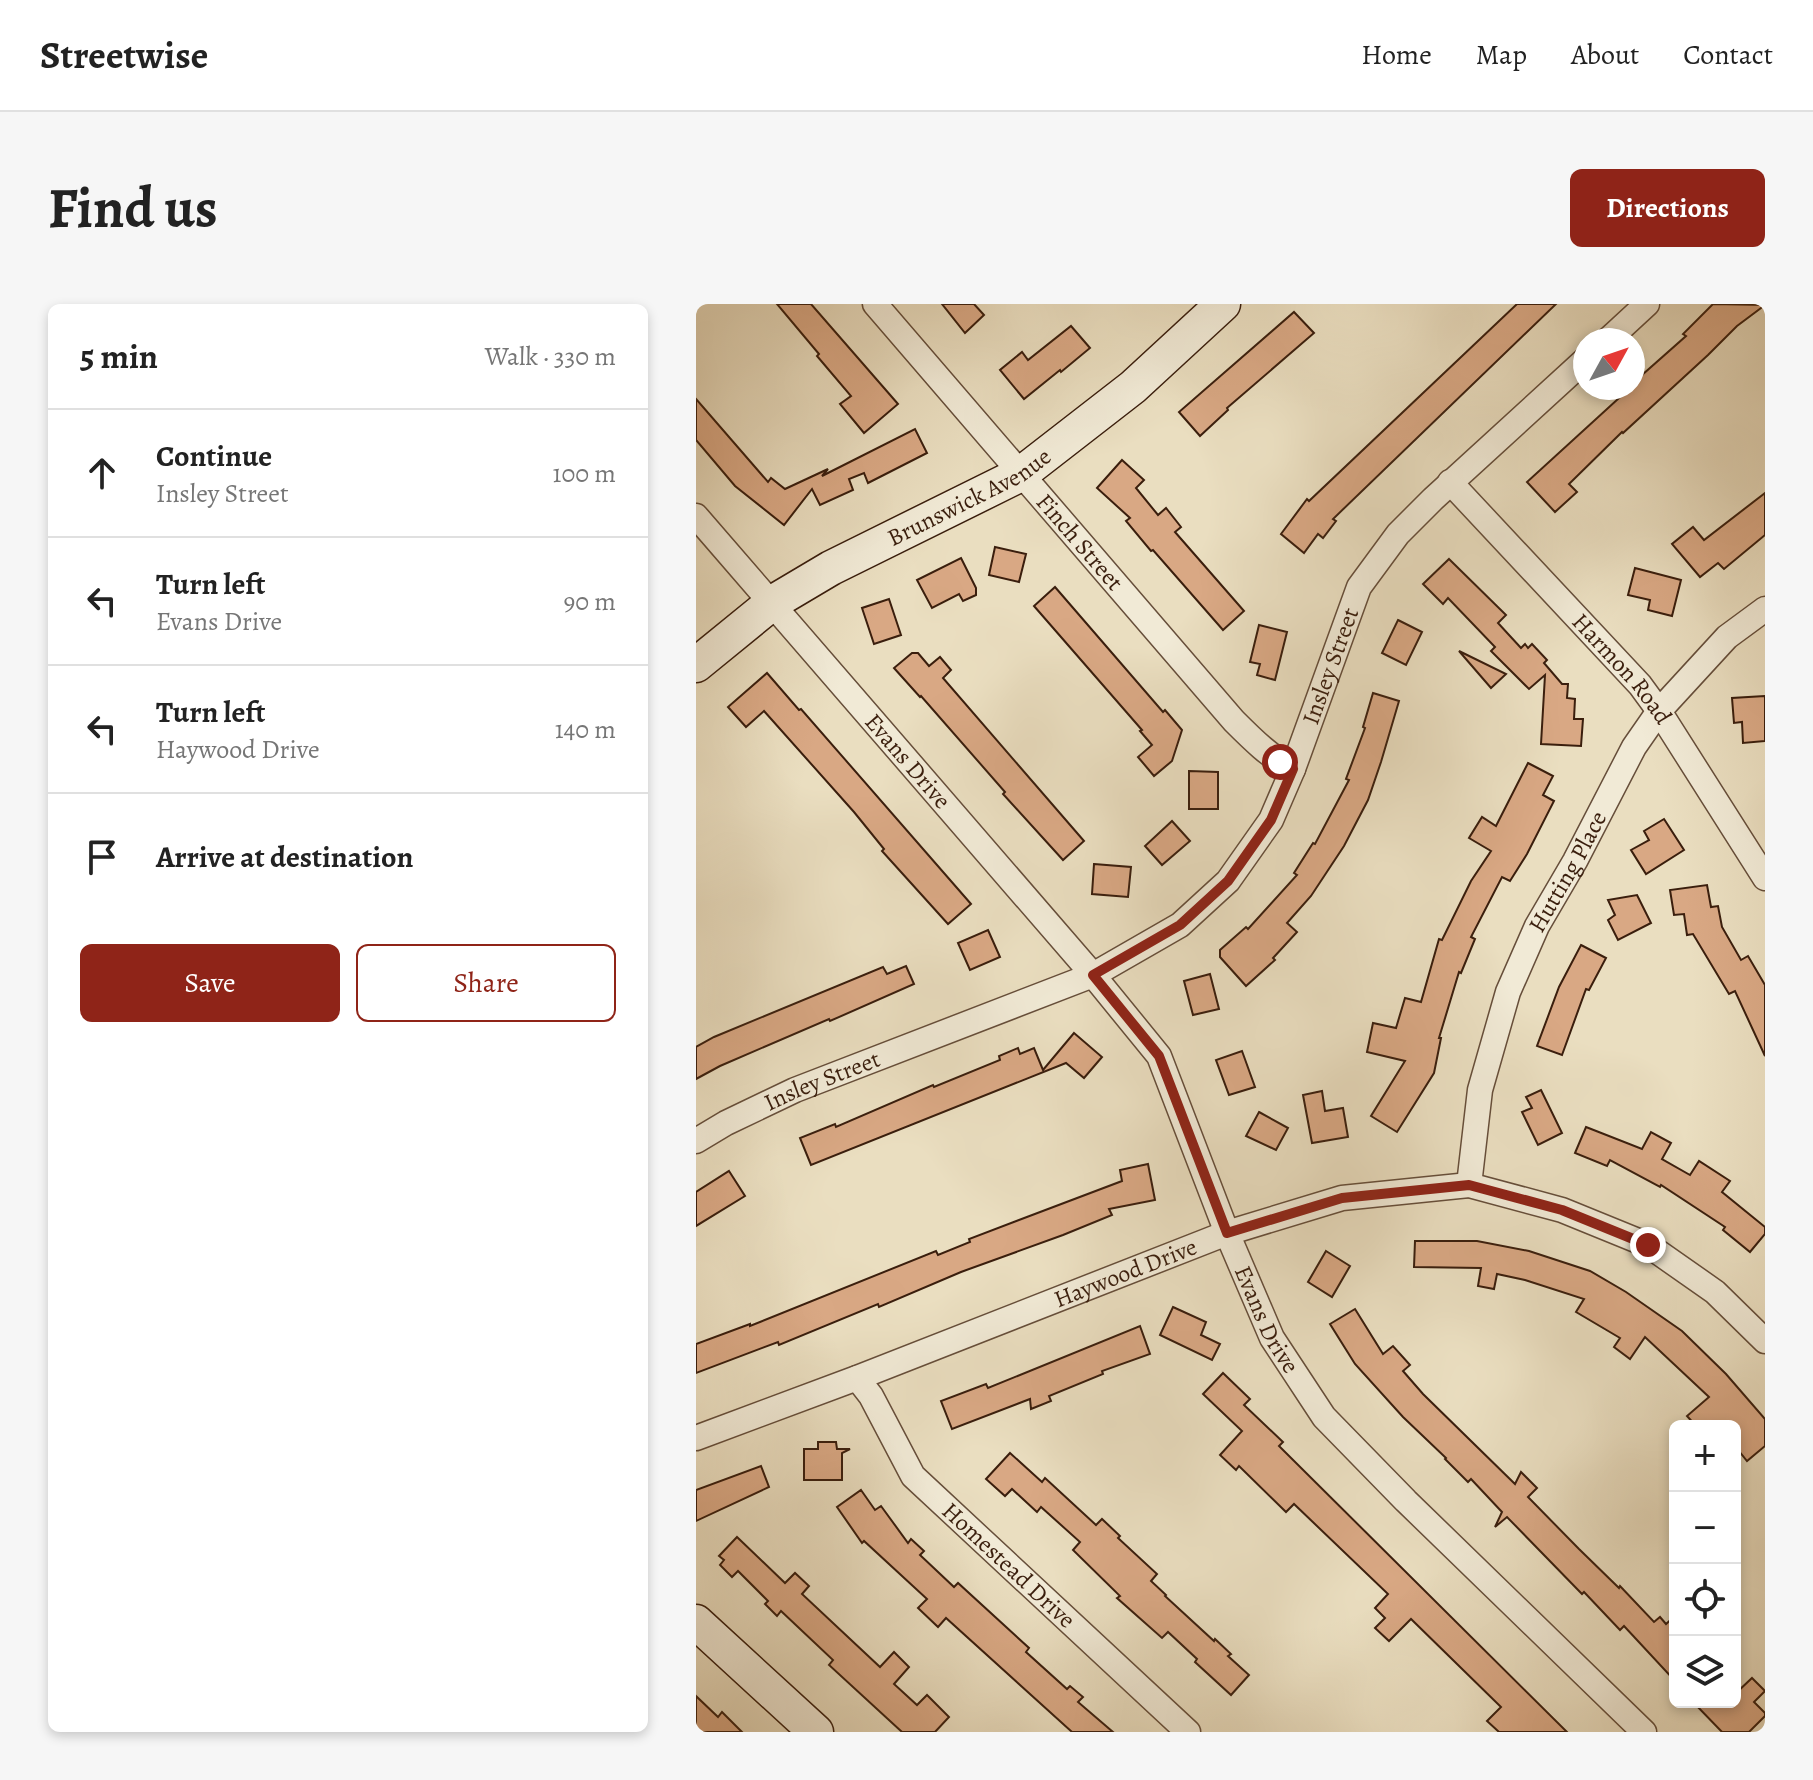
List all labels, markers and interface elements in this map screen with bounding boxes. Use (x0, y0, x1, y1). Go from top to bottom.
text: Streetwise (40, 29, 208, 81)
text: Home (1361, 36, 1432, 74)
text: Map (1476, 36, 1527, 74)
text: About (1571, 36, 1639, 74)
text: Contact (1683, 36, 1773, 74)
button: Directions (1570, 169, 1765, 247)
text: Find us (48, 170, 218, 246)
north arrow (1573, 328, 1645, 400)
text: 5 min (80, 333, 158, 380)
text: Walk · 330 m (485, 339, 616, 374)
text: Continue (156, 436, 272, 476)
street label: Brunswick Avenue (882, 441, 1058, 554)
icon: ahead (80, 451, 124, 495)
text: 100 m (553, 456, 616, 491)
text: Insley Street (156, 476, 289, 511)
street label: Finch Street (1029, 487, 1131, 597)
text: Turn left (156, 564, 265, 604)
icon: left (80, 579, 124, 623)
text: 90 m (564, 584, 616, 619)
street label: Insley Street (1294, 603, 1366, 729)
text: Evans Drive (156, 604, 282, 639)
street label: Harmon Road (1565, 606, 1679, 730)
text: Turn left (156, 692, 265, 732)
icon: left (80, 707, 124, 751)
street label: Evans Drive (858, 707, 958, 816)
text: 140 m (555, 712, 616, 747)
text: Haywood Drive (156, 732, 320, 767)
route start (1262, 744, 1298, 780)
street label: Hutting Place (1521, 805, 1614, 938)
icon: arrive (80, 835, 124, 879)
text: Arrive at destination (156, 837, 413, 877)
button: Save (80, 944, 340, 1022)
button: Share (356, 944, 616, 1022)
street label: Insley Street (759, 1043, 885, 1119)
route end (1630, 1227, 1666, 1263)
street label: Haywood Drive (1049, 1230, 1201, 1315)
street label: Evans Drive (1227, 1261, 1307, 1379)
map controls (1669, 1420, 1741, 1708)
button: + (1669, 1420, 1741, 1492)
button: − (1669, 1492, 1741, 1564)
street label: Homestead Drive (935, 1495, 1082, 1635)
button: locate (1669, 1564, 1741, 1636)
button: layers (1669, 1636, 1741, 1708)

